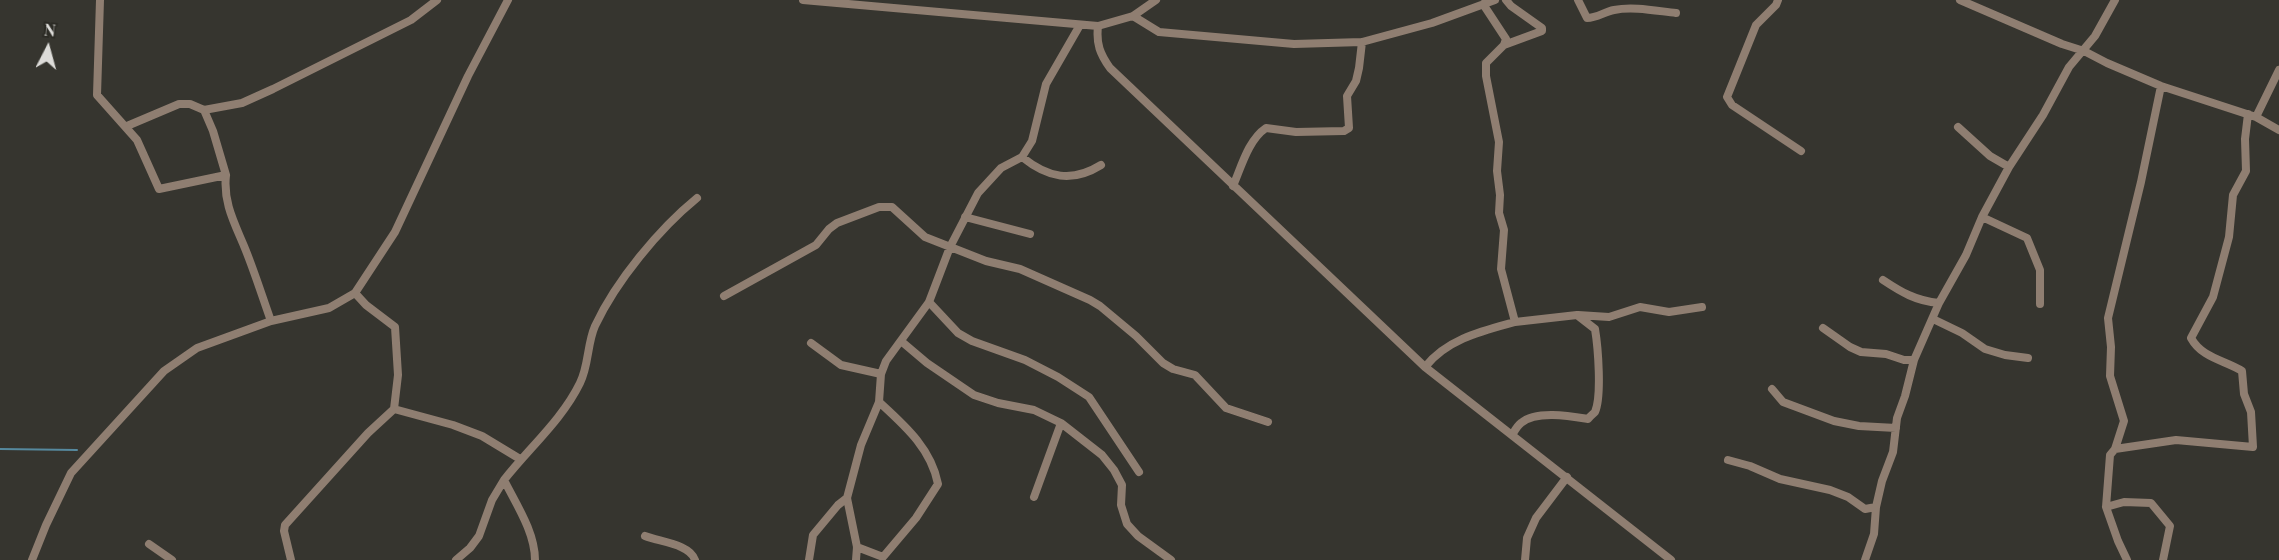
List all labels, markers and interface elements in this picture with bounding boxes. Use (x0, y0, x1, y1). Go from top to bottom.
north arrow (18, 18, 78, 78)
text: N (43, 19, 57, 41)

